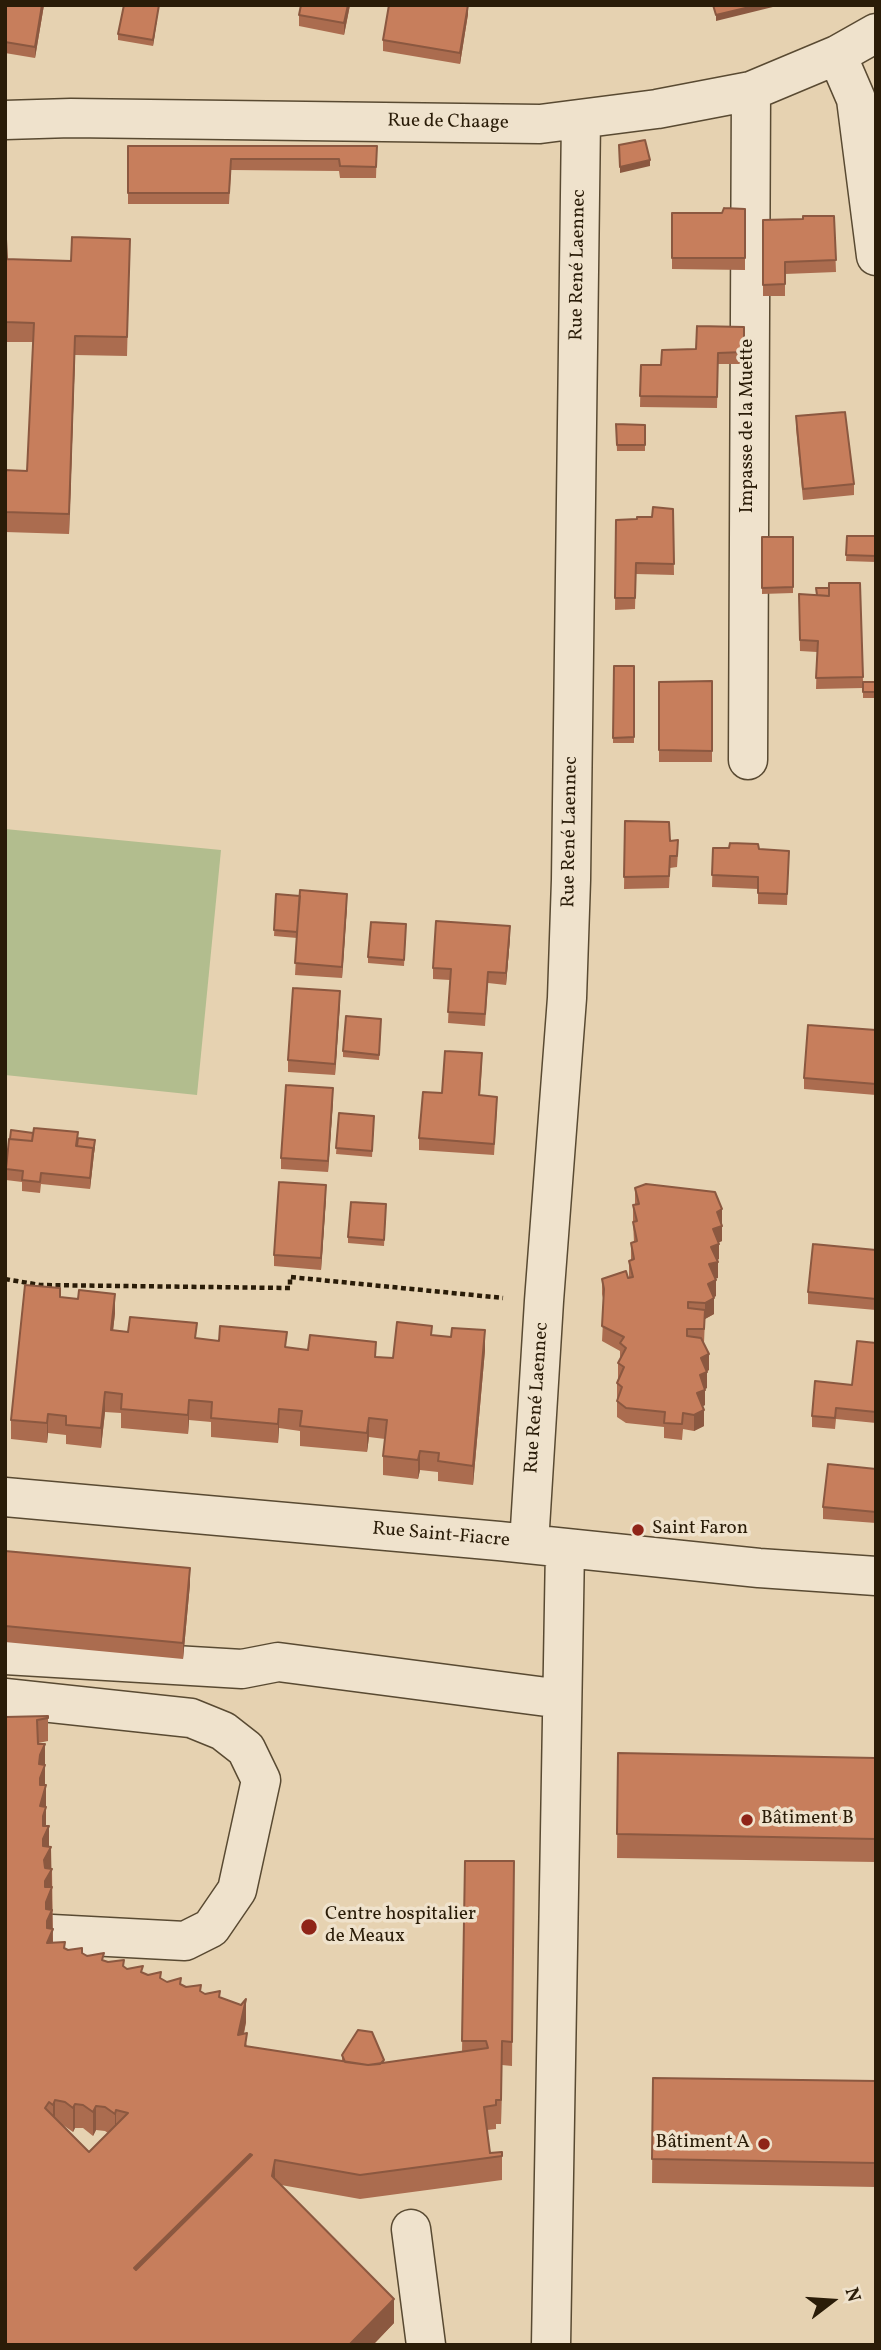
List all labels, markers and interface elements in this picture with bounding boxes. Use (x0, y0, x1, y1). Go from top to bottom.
street label: Rue de Chaage (387, 111, 509, 135)
street label: Rue René Laennec (566, 189, 592, 341)
street label: Impasse de la Muette (738, 339, 760, 513)
street label: Rue René Laennec (558, 756, 584, 908)
street label: Rue René Laennec (521, 1322, 555, 1474)
street label: Rue Saint-Fiacre (371, 1519, 511, 1553)
place label: Saint Faron (652, 1519, 748, 1541)
marker: Saint Faron (630, 1522, 646, 1538)
place label: Bâtiment B (761, 1809, 854, 1831)
marker: Bâtiment B (739, 1812, 755, 1828)
place label: Centre hospitalier de Meaux (325, 1905, 476, 1949)
marker: Centre hospitalier de Meaux (299, 1917, 319, 1937)
place label: Bâtiment A (656, 2133, 750, 2155)
marker: Bâtiment A (756, 2136, 772, 2152)
north arrow (797, 2266, 867, 2336)
text: N (838, 2284, 867, 2305)

